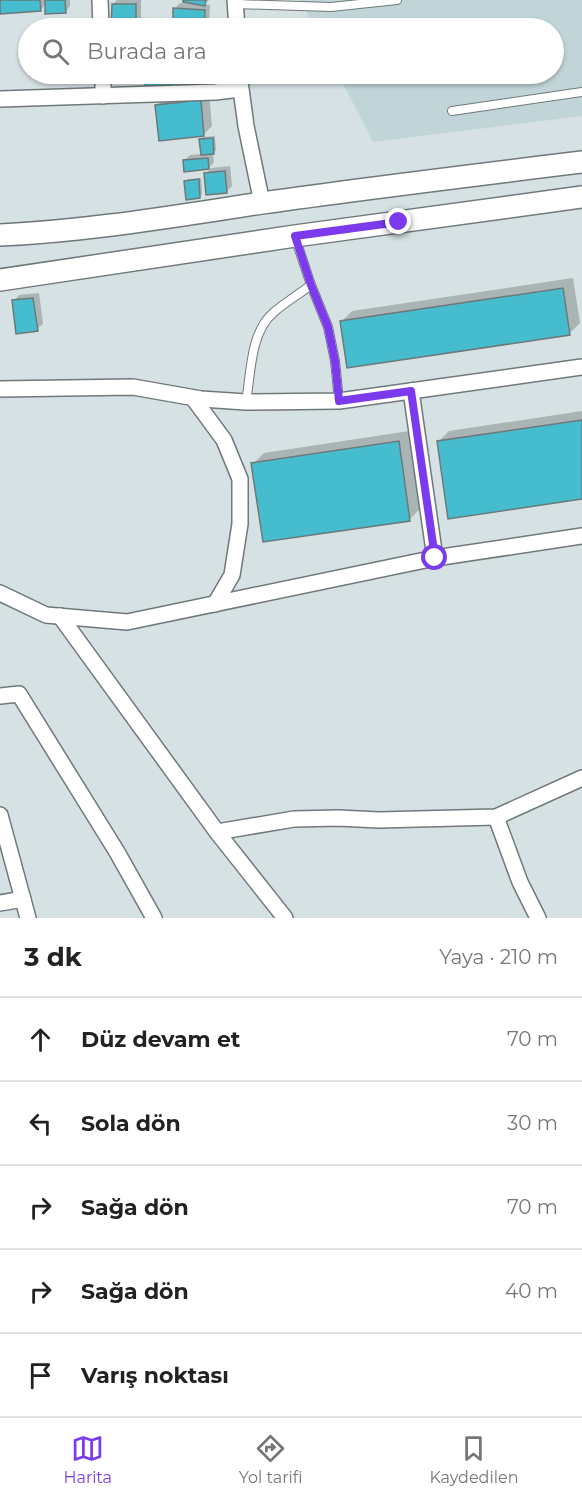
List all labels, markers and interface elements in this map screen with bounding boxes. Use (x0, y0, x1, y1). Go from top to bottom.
search box (18, 18, 564, 84)
icon: search (39, 35, 72, 68)
text: Burada ara (87, 38, 207, 65)
route end (385, 208, 411, 234)
route start (421, 544, 447, 570)
text: 3 dk (24, 941, 82, 973)
text: Yaya · 210 m (439, 945, 558, 969)
icon: ahead (24, 1023, 57, 1056)
text: Düz devam et (81, 1026, 240, 1053)
text: 70 m (507, 1027, 558, 1051)
icon: left (24, 1107, 57, 1140)
text: Sola dön (81, 1110, 181, 1137)
text: 30 m (507, 1111, 558, 1135)
icon: right (24, 1191, 57, 1224)
text: Sağa dön (81, 1194, 189, 1221)
text: 70 m (507, 1195, 558, 1219)
icon: right (24, 1275, 57, 1308)
text: Sağa dön (81, 1278, 189, 1305)
text: 40 m (505, 1279, 558, 1303)
icon: arrive (24, 1359, 57, 1392)
text: Varış noktası (81, 1362, 229, 1389)
tab: Harita (63, 1432, 112, 1487)
tab: Yol tarifi (239, 1432, 303, 1487)
tab: Kaydedilen (429, 1432, 519, 1487)

